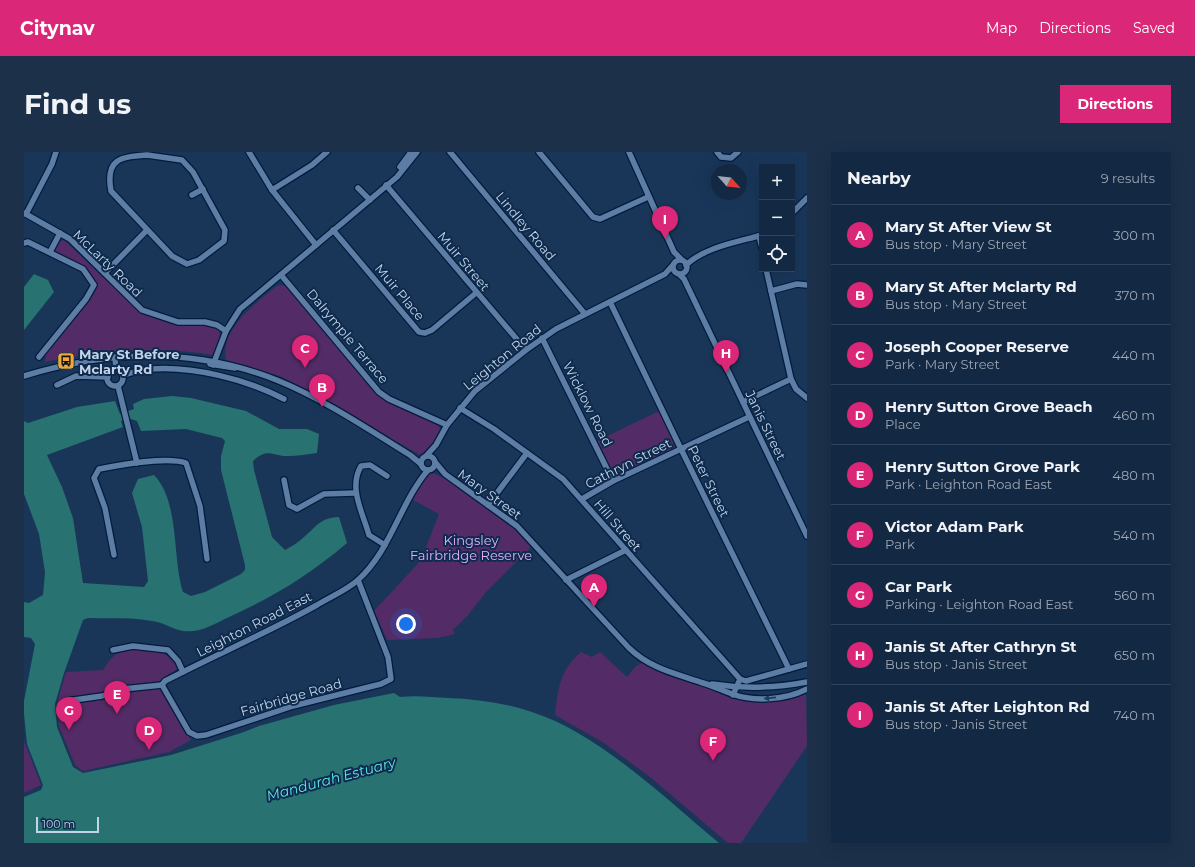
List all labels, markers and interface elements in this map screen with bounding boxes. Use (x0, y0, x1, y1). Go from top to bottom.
text: Citynav (20, 17, 95, 40)
text: Map (986, 19, 1017, 37)
text: Directions (1039, 19, 1111, 37)
text: Saved (1133, 19, 1175, 37)
button: Directions (1060, 85, 1171, 123)
text: Find us (24, 87, 131, 121)
north arrow (711, 164, 747, 200)
map controls (759, 164, 795, 272)
button: + (759, 164, 795, 200)
text: Nearby (847, 168, 911, 188)
text: 9 results (1101, 170, 1155, 186)
street label: Lindley Road (493, 189, 559, 263)
button: − (759, 200, 795, 236)
pin: I (652, 206, 678, 239)
text: Mary St After View St (885, 217, 1052, 236)
street label: McLarty Road (70, 226, 146, 300)
text: A (855, 227, 865, 243)
text: 300 m (1113, 227, 1155, 243)
street label: Muir Street (435, 228, 493, 294)
button: locate (759, 236, 795, 272)
text: Bus stop · Mary Street (885, 236, 1027, 252)
street label: Muir Place (372, 260, 428, 324)
text: Mary St After Mclarty Rd (885, 277, 1077, 296)
street label: Dalrymple Terrace (304, 285, 392, 387)
text: B (855, 287, 865, 303)
text: 370 m (1115, 287, 1155, 303)
text: Bus stop · Mary Street (885, 296, 1027, 312)
street label: Leighton Road (460, 321, 544, 393)
pin: C (292, 335, 318, 368)
text: Joseph Cooper Reserve (885, 337, 1069, 356)
pin: H (713, 340, 739, 373)
place label: Mary St Before Mclarty Rd (79, 346, 179, 377)
text: C (855, 347, 865, 363)
text: 440 m (1112, 347, 1155, 363)
bus stop icon: Mary St Before Mclarty Rd (56, 351, 76, 371)
text: Park · Mary Street (885, 356, 1000, 372)
street label: Wicklow Road (560, 359, 616, 449)
pin: B (309, 374, 335, 407)
street label: Janis Street (742, 387, 790, 462)
text: Henry Sutton Grove Beach (885, 397, 1093, 416)
text: D (855, 407, 865, 423)
text: 460 m (1113, 407, 1155, 423)
text: Place (885, 416, 921, 432)
street label: Cathryn Street (582, 434, 674, 492)
street label: Peter Street (685, 443, 733, 519)
text: Henry Sutton Grove Park (885, 457, 1080, 476)
street label: Mary Street (455, 465, 525, 523)
text: E (856, 467, 864, 483)
text: 480 m (1112, 467, 1155, 483)
text: Park · Leighton Road East (885, 476, 1052, 492)
street label: Hill Street (591, 496, 645, 554)
text: Victor Adam Park (885, 517, 1024, 536)
text: F (856, 527, 864, 543)
text: 540 m (1113, 527, 1155, 543)
park label: Kingsley Fairbridge Reserve (410, 532, 532, 563)
text: Park (885, 536, 915, 552)
pin: A (581, 574, 607, 607)
text: Car Park (885, 577, 952, 596)
text: G (855, 587, 865, 603)
text: 560 m (1114, 587, 1155, 603)
street label: Leighton Road East (194, 588, 314, 660)
text: Parking · Leighton Road East (885, 596, 1073, 612)
your location (396, 614, 416, 634)
text: Janis St After Cathryn St (885, 637, 1077, 656)
text: H (855, 647, 865, 663)
text: 650 m (1114, 647, 1155, 663)
text: Bus stop · Janis Street (885, 656, 1027, 672)
street label: Fairbridge Road (239, 675, 343, 719)
pin: E (104, 681, 130, 714)
one-way arrow (764, 694, 777, 701)
pin: G (56, 697, 82, 730)
text: Janis St After Leighton Rd (885, 697, 1090, 716)
text: I (858, 707, 862, 723)
text: 740 m (1114, 707, 1155, 723)
text: Bus stop · Janis Street (885, 716, 1027, 732)
pin: D (136, 717, 162, 750)
pin: F (700, 728, 726, 761)
water label: Mandurah Estuary (264, 753, 399, 805)
scale bar (36, 815, 99, 834)
text: 100 m (42, 817, 75, 831)

